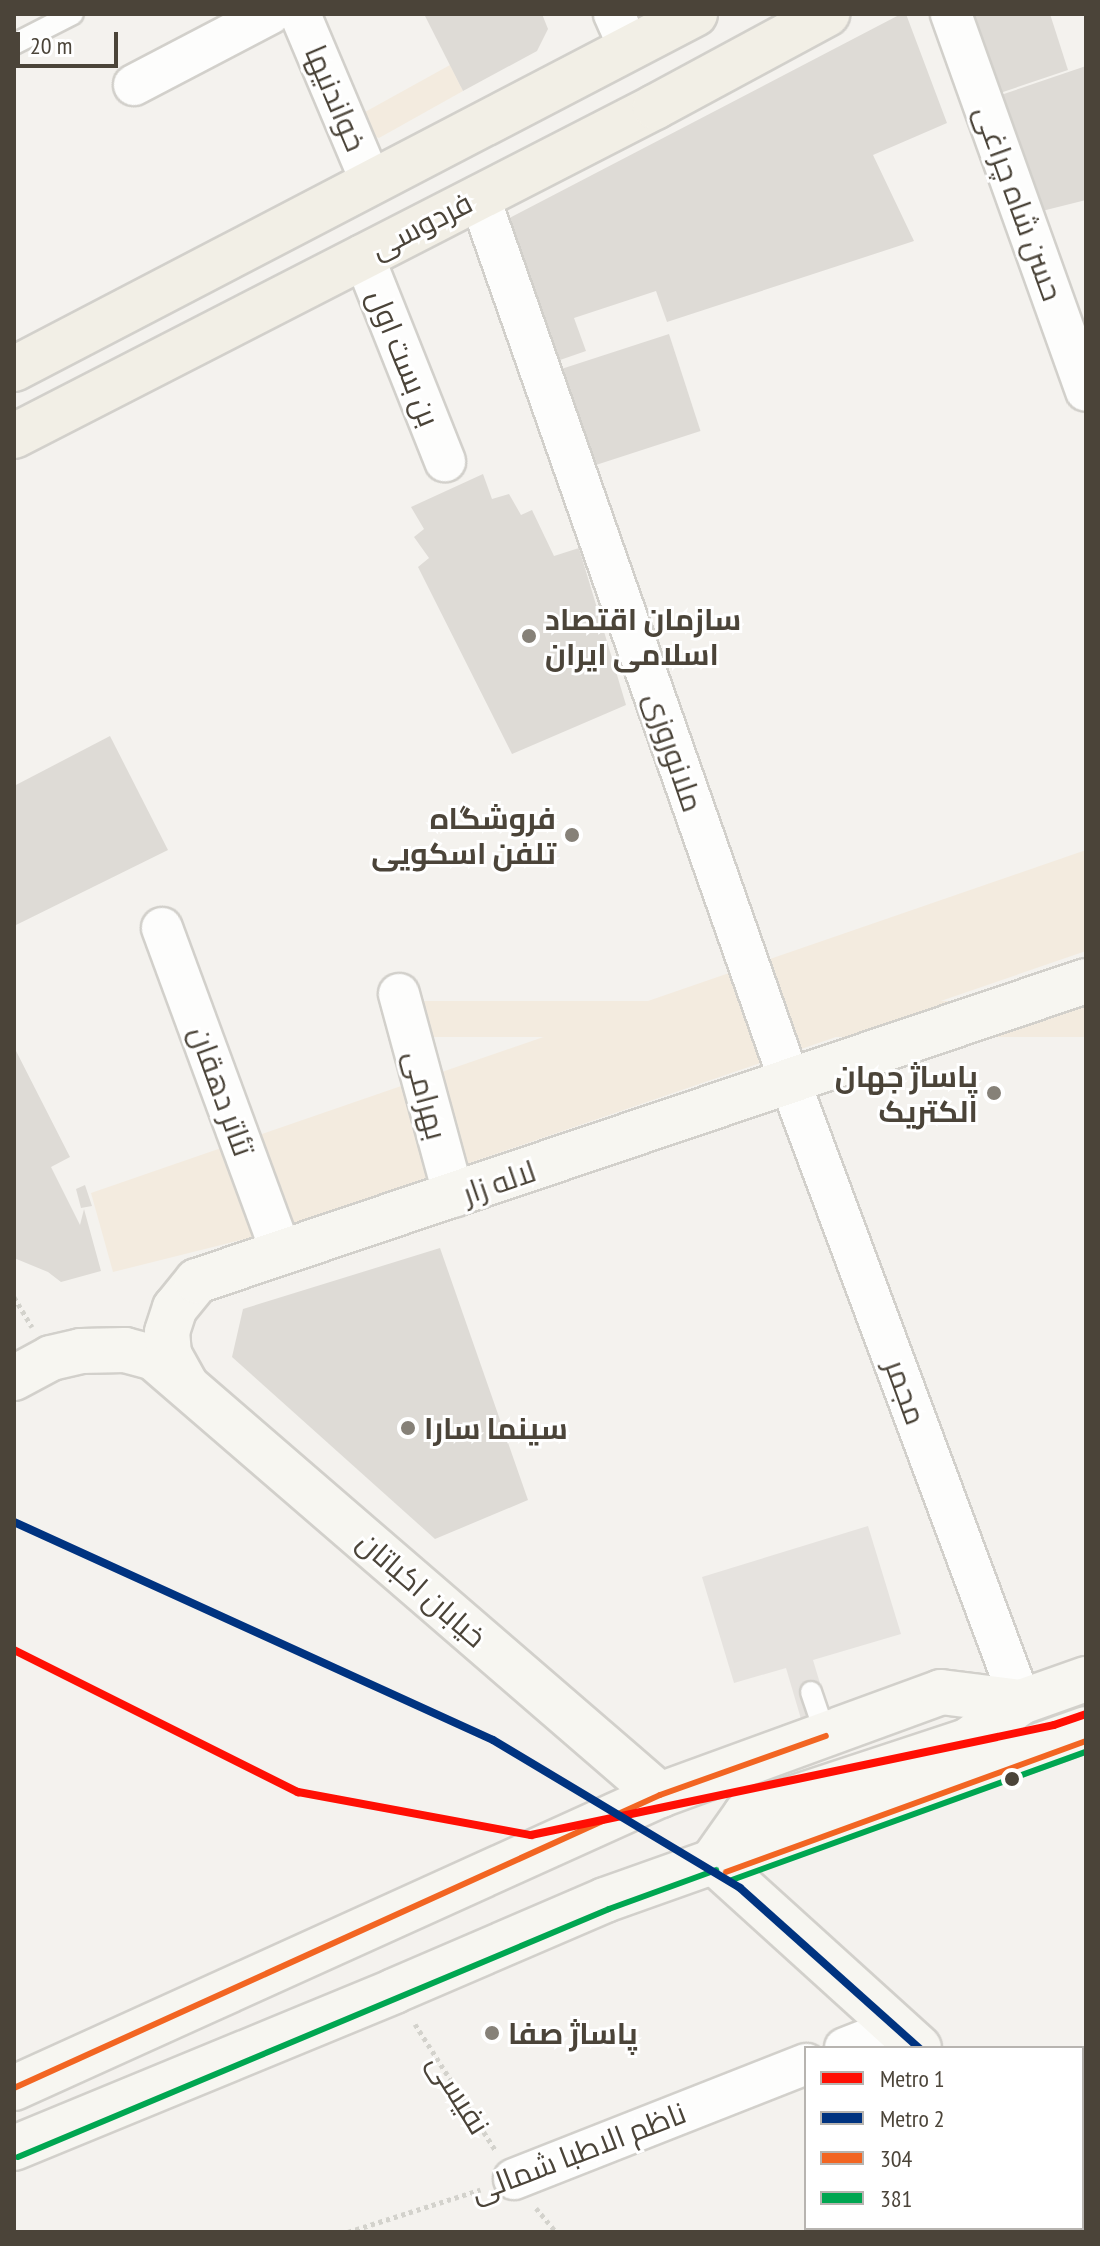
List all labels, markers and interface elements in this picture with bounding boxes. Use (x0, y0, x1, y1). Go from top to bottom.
scale bar (20, 16, 122, 66)
text: 20 m (30, 30, 72, 61)
street label: خواندنیها (298, 40, 374, 156)
street label: حسن شاه چراغی (967, 101, 1071, 305)
street label: فردوسی (364, 184, 478, 266)
street label: بن بست اول (360, 284, 448, 432)
place label: سازمان اقتصاد اسلامی ایران (545, 601, 741, 672)
marker: سازمان اقتصاد اسلامی ایران (520, 627, 538, 645)
street label: ملانوروزی (637, 688, 711, 816)
place label: فروشگاه تلفن اسکویی (371, 800, 556, 870)
marker: فروشگاه تلفن اسکویی (563, 826, 581, 844)
street label: تئاتر دهقان (182, 1021, 262, 1161)
street label: بهرامی (397, 1047, 455, 1143)
place label: پاساژ جهان الکتریک (835, 1058, 978, 1128)
marker: پاساژ جهان الکتریک (985, 1084, 1003, 1102)
street label: لاله زار (458, 1153, 540, 1211)
street label: مجمر (878, 1355, 934, 1429)
place label: سینما سارا (424, 1410, 568, 1446)
marker: سینما سارا (399, 1419, 417, 1437)
street label: خیابان اکباتان (350, 1523, 494, 1655)
unlabelled marker (1004, 1771, 1020, 1787)
place label: پاساژ صفا (508, 2015, 638, 2051)
marker: پاساژ صفا (483, 2024, 501, 2042)
legend (804, 2046, 1084, 2230)
street label: نفیسی (420, 2047, 498, 2141)
text: Metro 1 (880, 2063, 945, 2094)
street label: ناظم الاطبا شمالی (465, 2094, 691, 2210)
text: Metro 2 (880, 2103, 945, 2134)
text: 304 (880, 2143, 912, 2174)
text: 381 (880, 2183, 912, 2214)

